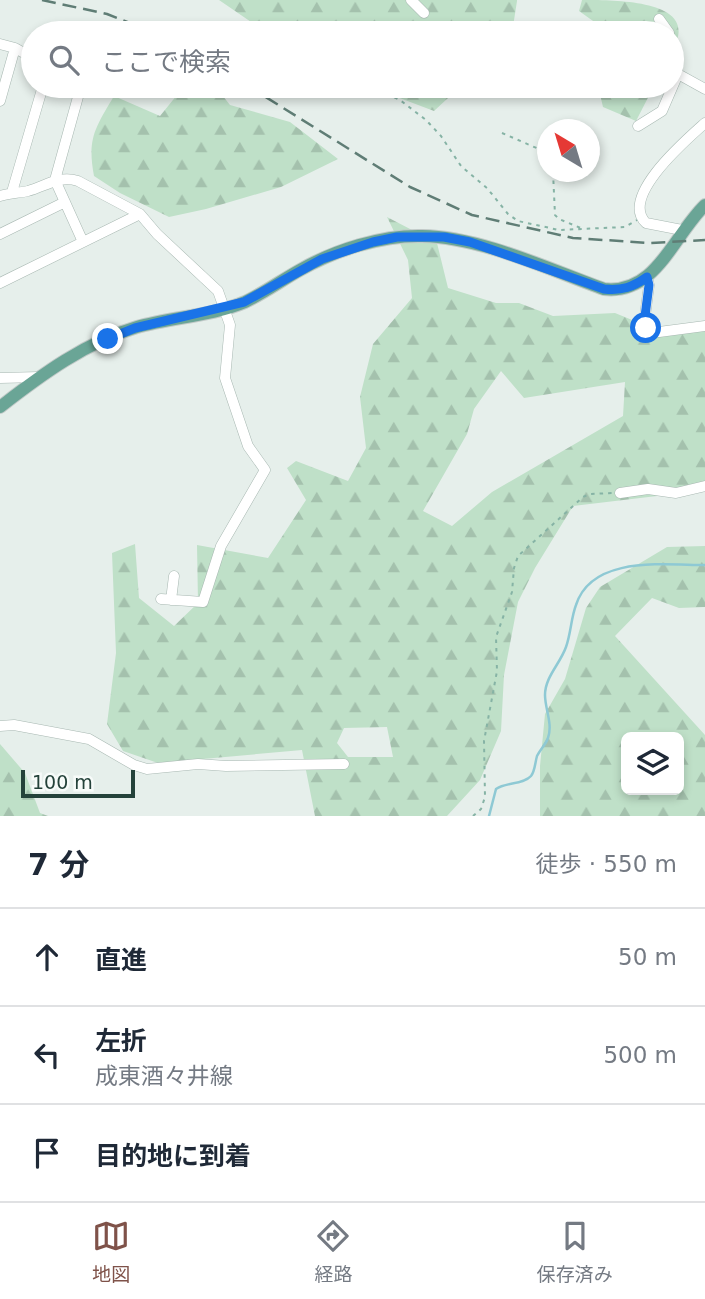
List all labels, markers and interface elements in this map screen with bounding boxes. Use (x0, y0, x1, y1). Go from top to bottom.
search box (21, 21, 684, 98)
icon: search (45, 41, 83, 79)
text: ここで検索 (101, 47, 231, 77)
north arrow (537, 119, 600, 182)
route start (630, 312, 661, 343)
route end (92, 323, 123, 354)
map controls (621, 732, 684, 795)
button: layers (621, 732, 684, 795)
scale bar (21, 767, 135, 799)
text: 100 m (32, 771, 93, 793)
text: 7 分 (28, 847, 89, 882)
text: 徒歩 · 550 m (535, 851, 677, 877)
icon: ahead (28, 938, 66, 976)
text: 50 m (618, 944, 677, 970)
text: 直進 (95, 945, 147, 975)
text: 左折 (95, 1026, 147, 1056)
icon: left (28, 1036, 66, 1074)
text: 500 m (603, 1042, 677, 1068)
text: 成東酒々井線 (95, 1063, 233, 1089)
icon: arrive (28, 1134, 66, 1172)
text: 目的地に到着 (95, 1141, 251, 1171)
tab: 地図 (92, 1217, 130, 1286)
tab: 経路 (314, 1217, 353, 1286)
tab: 保存済み (537, 1217, 613, 1286)

